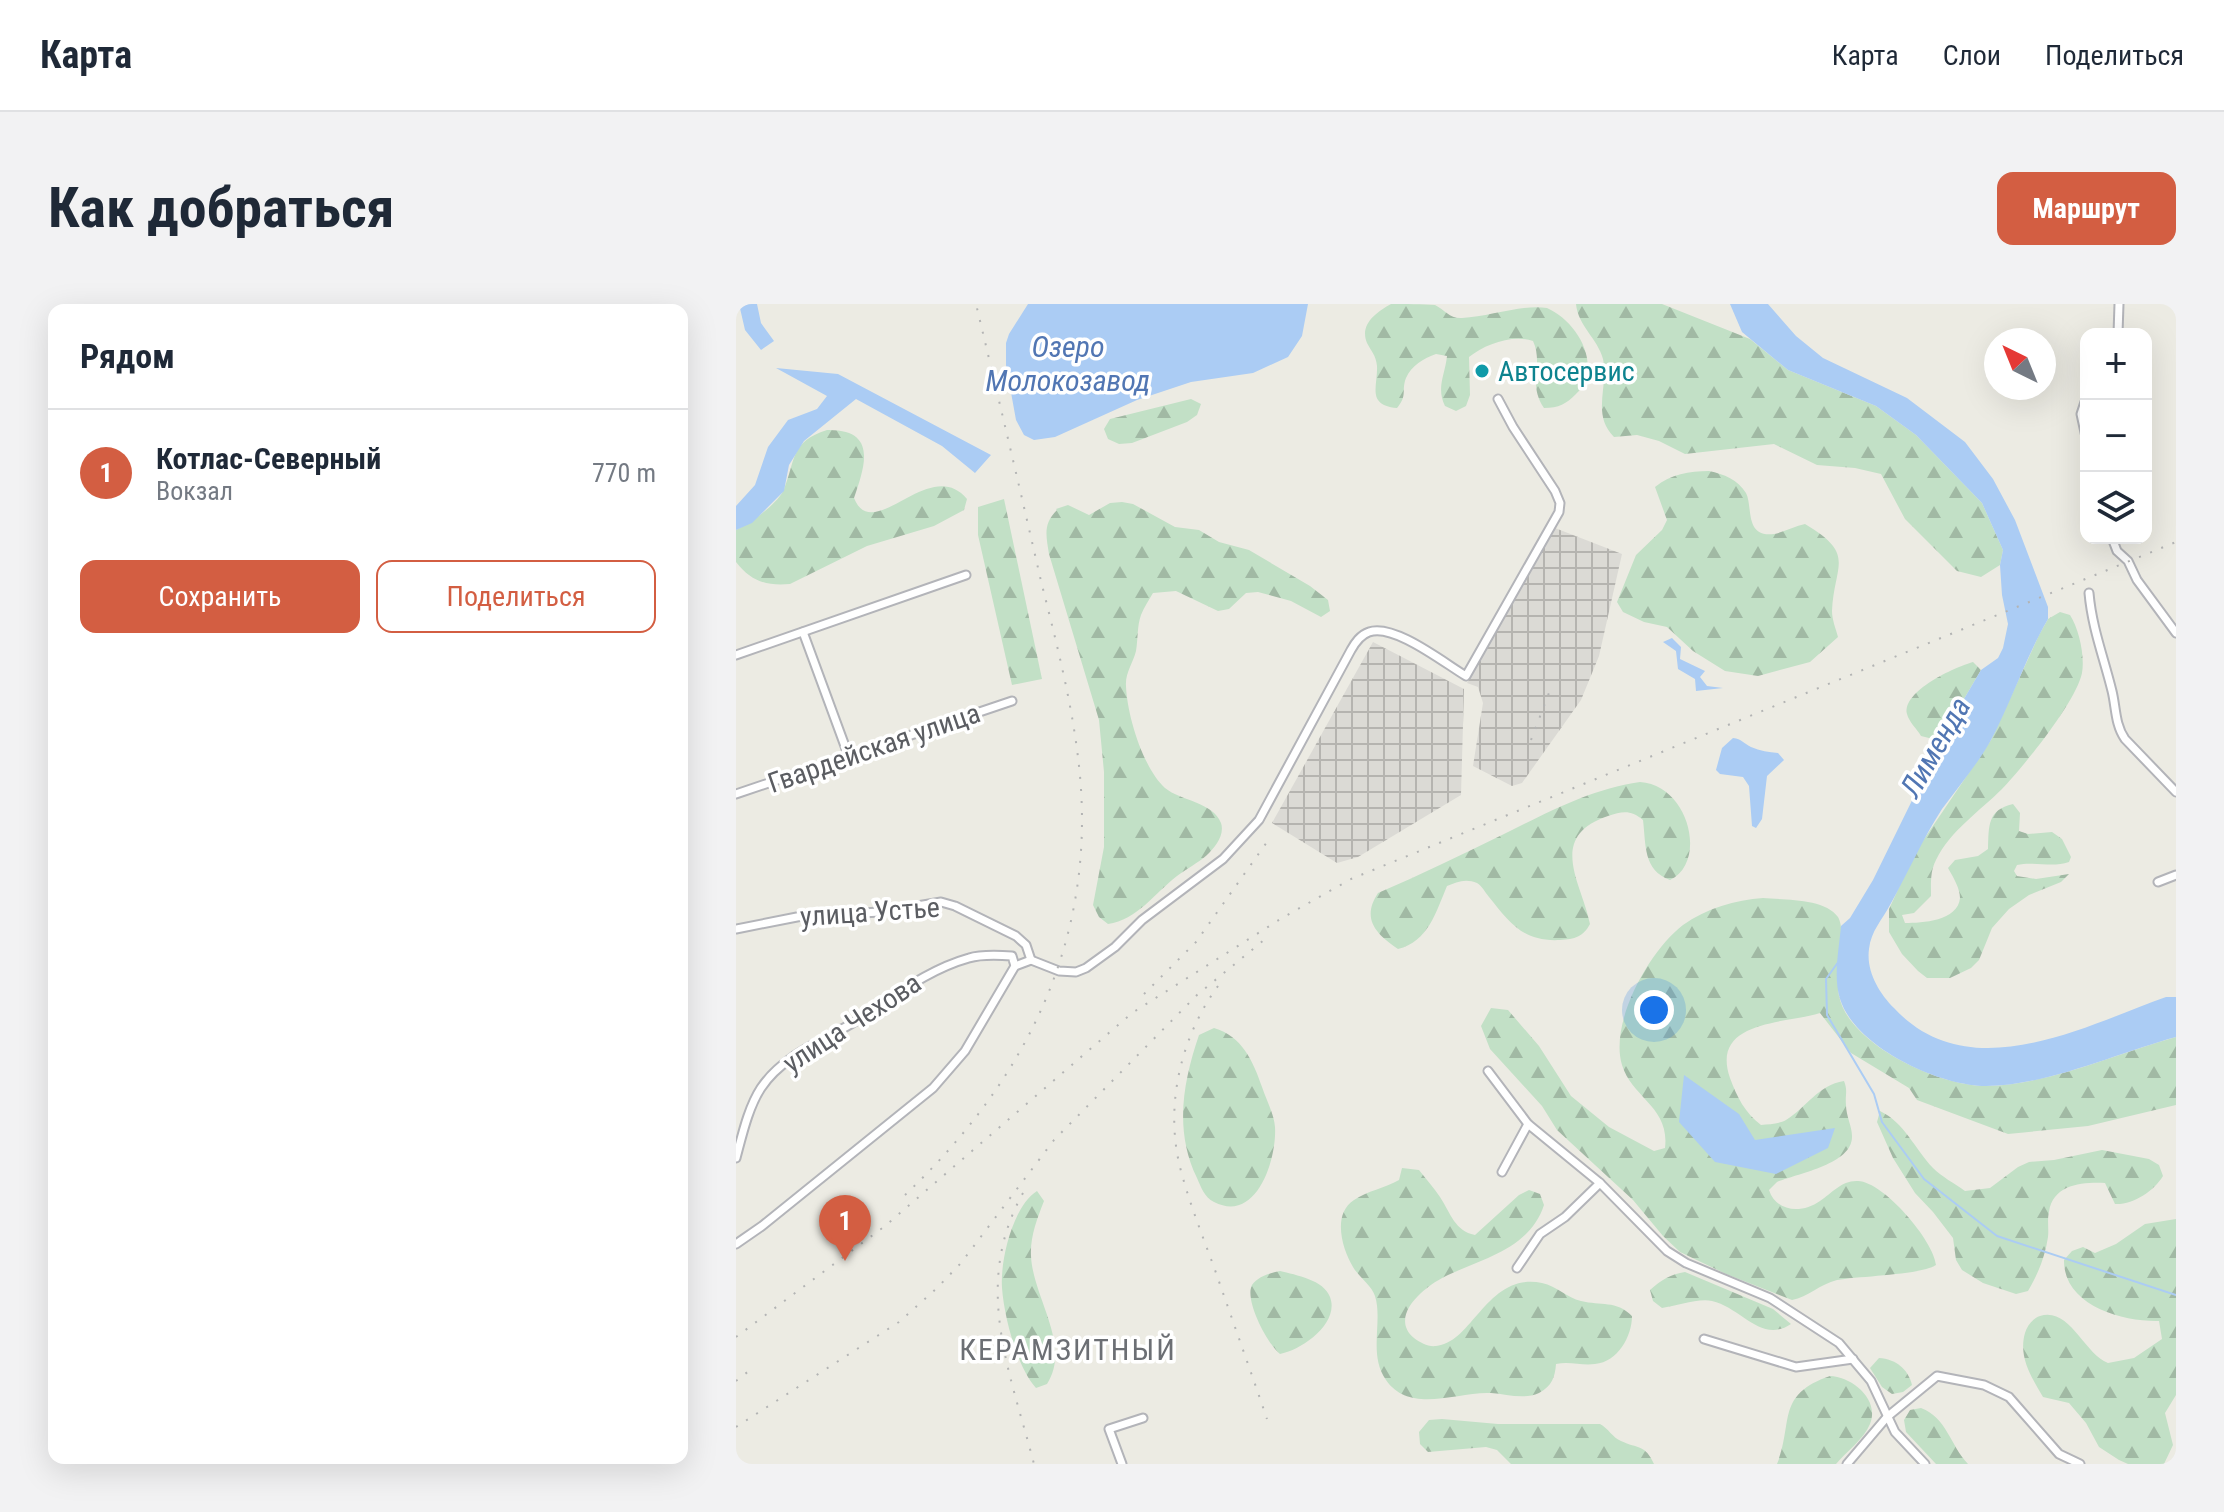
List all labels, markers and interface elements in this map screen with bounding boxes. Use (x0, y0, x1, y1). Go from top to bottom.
text: Карта (40, 33, 132, 77)
text: Карта (1832, 39, 1899, 72)
text: Слои (1943, 39, 2001, 72)
text: Поделиться (2045, 39, 2184, 72)
button: Маршрут (1997, 172, 2176, 245)
text: Как добраться (48, 175, 394, 241)
north arrow (1984, 328, 2056, 400)
map controls (2080, 328, 2152, 544)
button: + (2080, 328, 2152, 400)
water label: Озеро Молокозавод (986, 329, 1150, 398)
text: Рядом (80, 336, 175, 376)
place label: Автосервис (1498, 355, 1635, 388)
marker: Автосервис (1473, 362, 1491, 380)
button: − (2080, 400, 2152, 472)
text: Котлас-Северный (156, 441, 381, 476)
text: 1 (99, 458, 113, 488)
text: 770 m (592, 458, 656, 488)
button: layers (2080, 472, 2152, 544)
text: Вокзал (156, 476, 233, 506)
button: Сохранить (80, 560, 360, 633)
button: Поделиться (376, 560, 656, 633)
water label: Лименда (1892, 691, 1978, 804)
street label: Гвардейская улица (764, 696, 984, 800)
street label: улица Устье (799, 891, 941, 933)
street label: улица Чехова (777, 966, 927, 1080)
your location (1634, 990, 1674, 1030)
pin: 1 (819, 1195, 871, 1261)
district label: КЕРАМЗИТНЫЙ (959, 1332, 1177, 1367)

